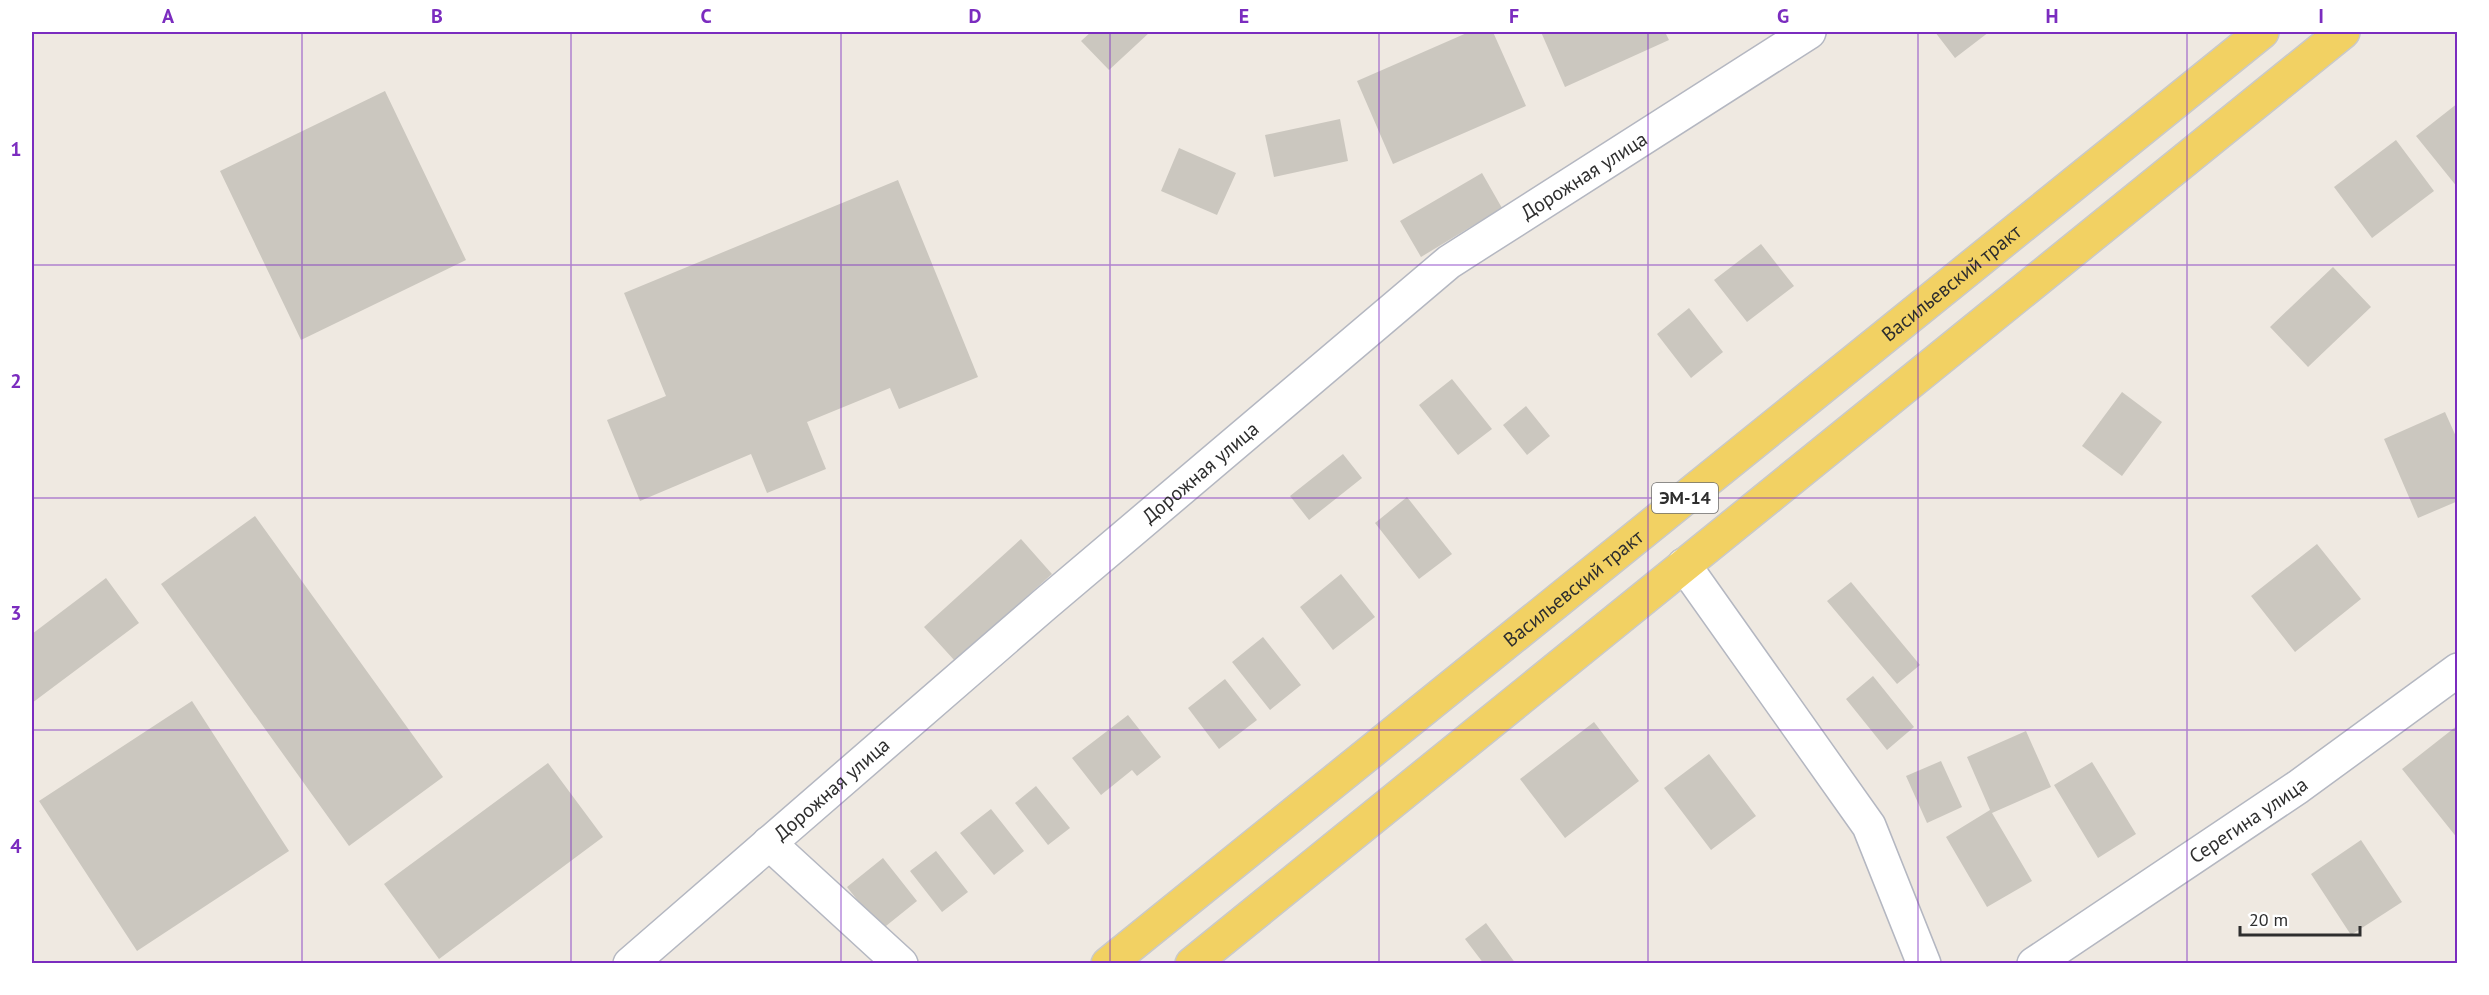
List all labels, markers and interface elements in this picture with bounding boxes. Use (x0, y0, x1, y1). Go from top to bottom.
text: A (162, 3, 175, 29)
text: B (431, 3, 443, 29)
text: C (700, 3, 712, 29)
text: D (969, 3, 982, 29)
text: E (1239, 3, 1249, 29)
text: F (1509, 3, 1519, 29)
text: G (1777, 3, 1789, 29)
text: H (2045, 3, 2059, 29)
text: I (2318, 3, 2324, 29)
street label: Дорожная улица (1516, 126, 1652, 226)
text: 1 (10, 136, 22, 162)
street label: Васильевский тракт (1876, 219, 2027, 347)
text: 2 (10, 368, 22, 394)
street label: Дорожная улица (1137, 416, 1264, 529)
road number: ЭМ-14 (1652, 483, 1718, 513)
street label: Васильевский тракт (1498, 524, 1648, 653)
text: 3 (10, 600, 22, 626)
street label: Дорожная улица (769, 732, 895, 846)
street label: Серегина улица (2184, 771, 2313, 869)
text: 4 (10, 833, 22, 859)
scale bar (2240, 899, 2360, 937)
text: 20 m (2249, 908, 2288, 931)

